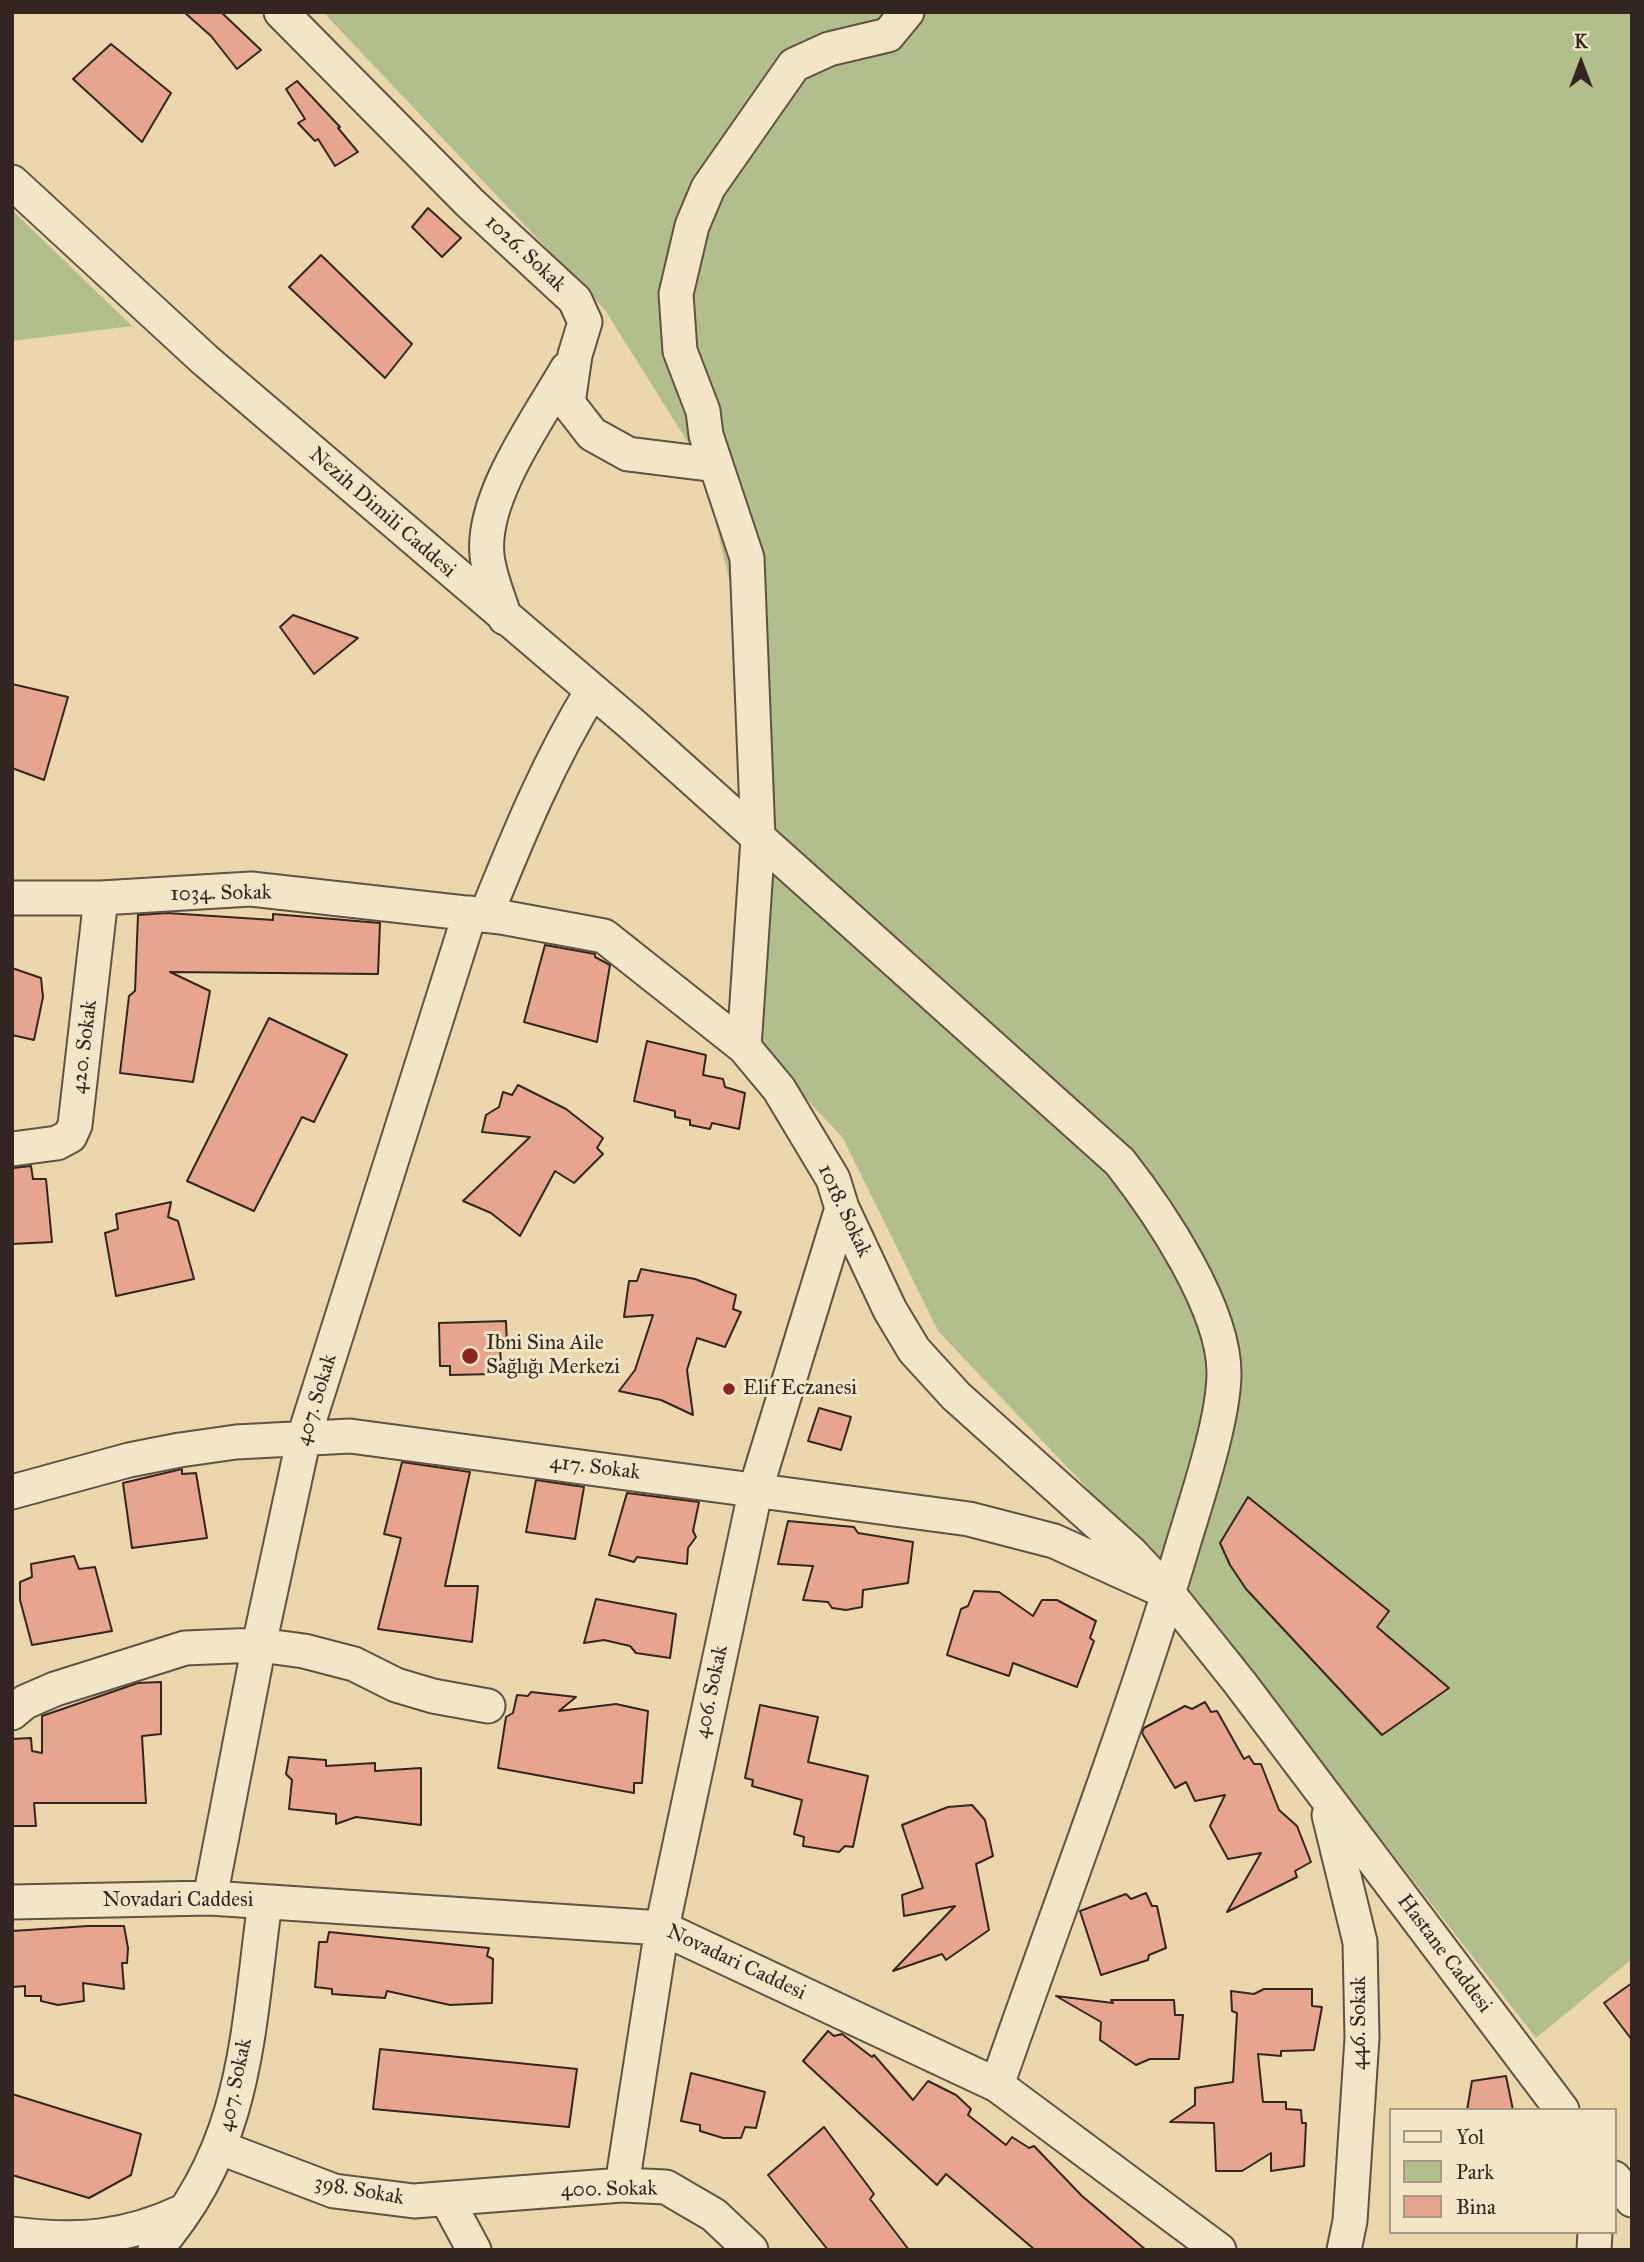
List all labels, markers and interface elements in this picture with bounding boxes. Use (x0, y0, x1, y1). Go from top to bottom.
north arrow (1546, 28, 1616, 98)
text: K (1574, 30, 1588, 53)
street label: 1026. Sokak (479, 210, 571, 298)
street label: Nezih Dimili Caddesi (304, 442, 460, 584)
street label: 1034. Sokak (170, 881, 272, 907)
street label: 420. Sokak (67, 999, 103, 1095)
street label: 1018. Sokak (812, 1161, 876, 1261)
place label: Ibni Sina Aile Sağlığı Merkezi (486, 1331, 620, 1381)
marker: Ibni Sina Aile Sağlığı Merkezi (460, 1346, 480, 1366)
street label: 407. Sokak (291, 1351, 343, 1449)
place label: Elif Eczanesi (743, 1376, 857, 1402)
marker: Elif Eczanesi (721, 1381, 737, 1397)
street label: 417. Sokak (548, 1450, 642, 1486)
street label: 406. Sokak (690, 1643, 734, 1741)
street label: Novadari Caddesi (103, 1888, 253, 1914)
street label: Hastane Caddesi (1391, 1890, 1497, 2018)
street label: Novadari Caddesi (662, 1920, 810, 2006)
street label: 446. Sokak (1347, 1976, 1373, 2070)
street label: 407. Sokak (214, 2036, 258, 2134)
legend (1388, 2108, 1616, 2234)
text: Yol (1456, 2124, 1484, 2150)
text: Park (1456, 2159, 1494, 2185)
street label: 398. Sokak (312, 2171, 406, 2211)
street label: 400. Sokak (561, 2177, 657, 2203)
text: Bina (1456, 2194, 1496, 2220)

